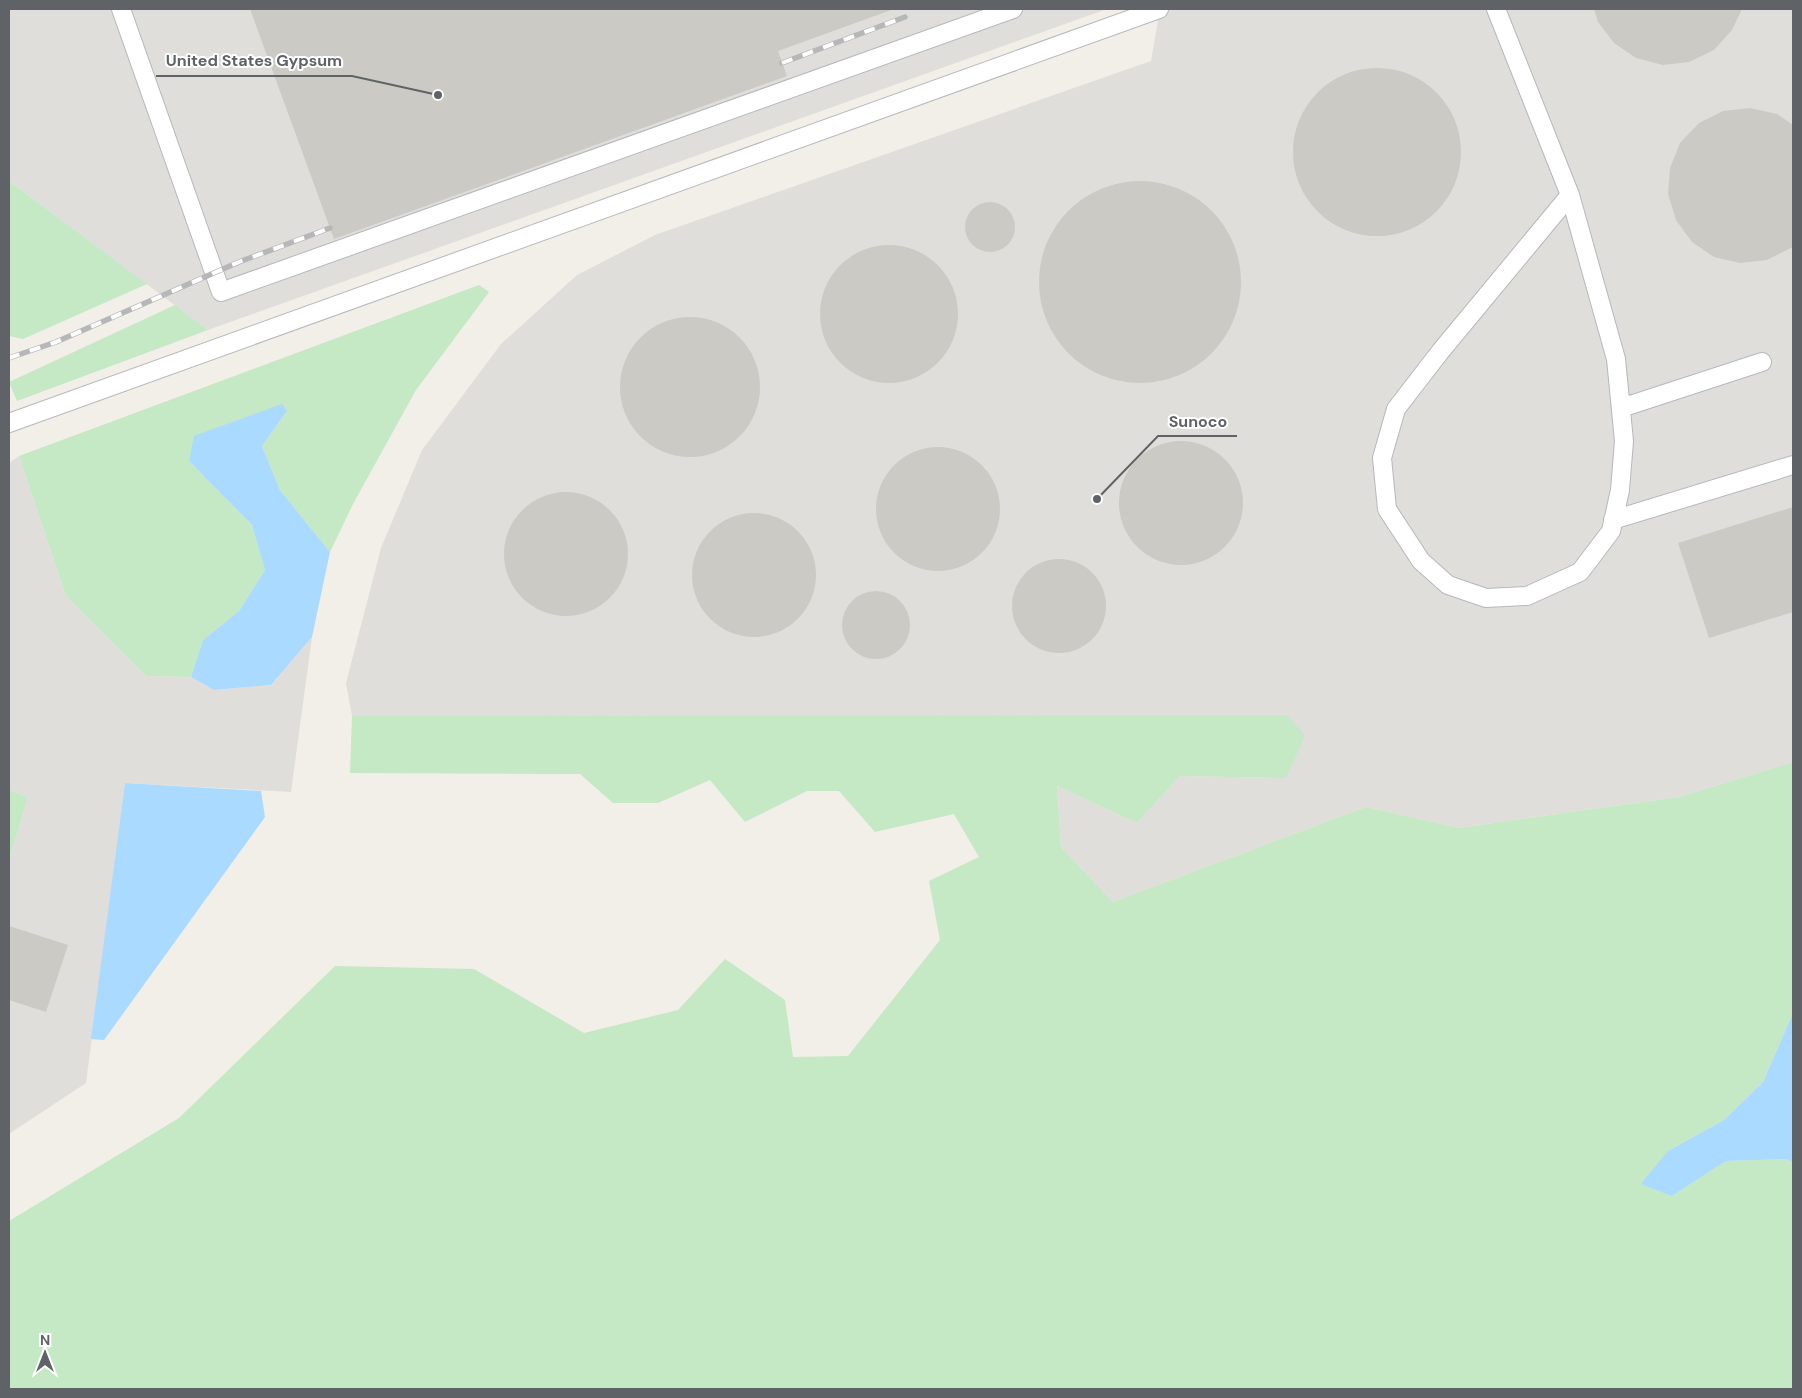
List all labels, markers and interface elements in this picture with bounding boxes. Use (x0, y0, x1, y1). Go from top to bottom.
callout: United States Gypsum (156, 45, 352, 76)
text: United States Gypsum (166, 50, 342, 71)
callout: Sunoco (1158, 405, 1237, 436)
text: Sunoco (1169, 411, 1227, 432)
north arrow (20, 1328, 70, 1378)
text: N (40, 1331, 50, 1349)

